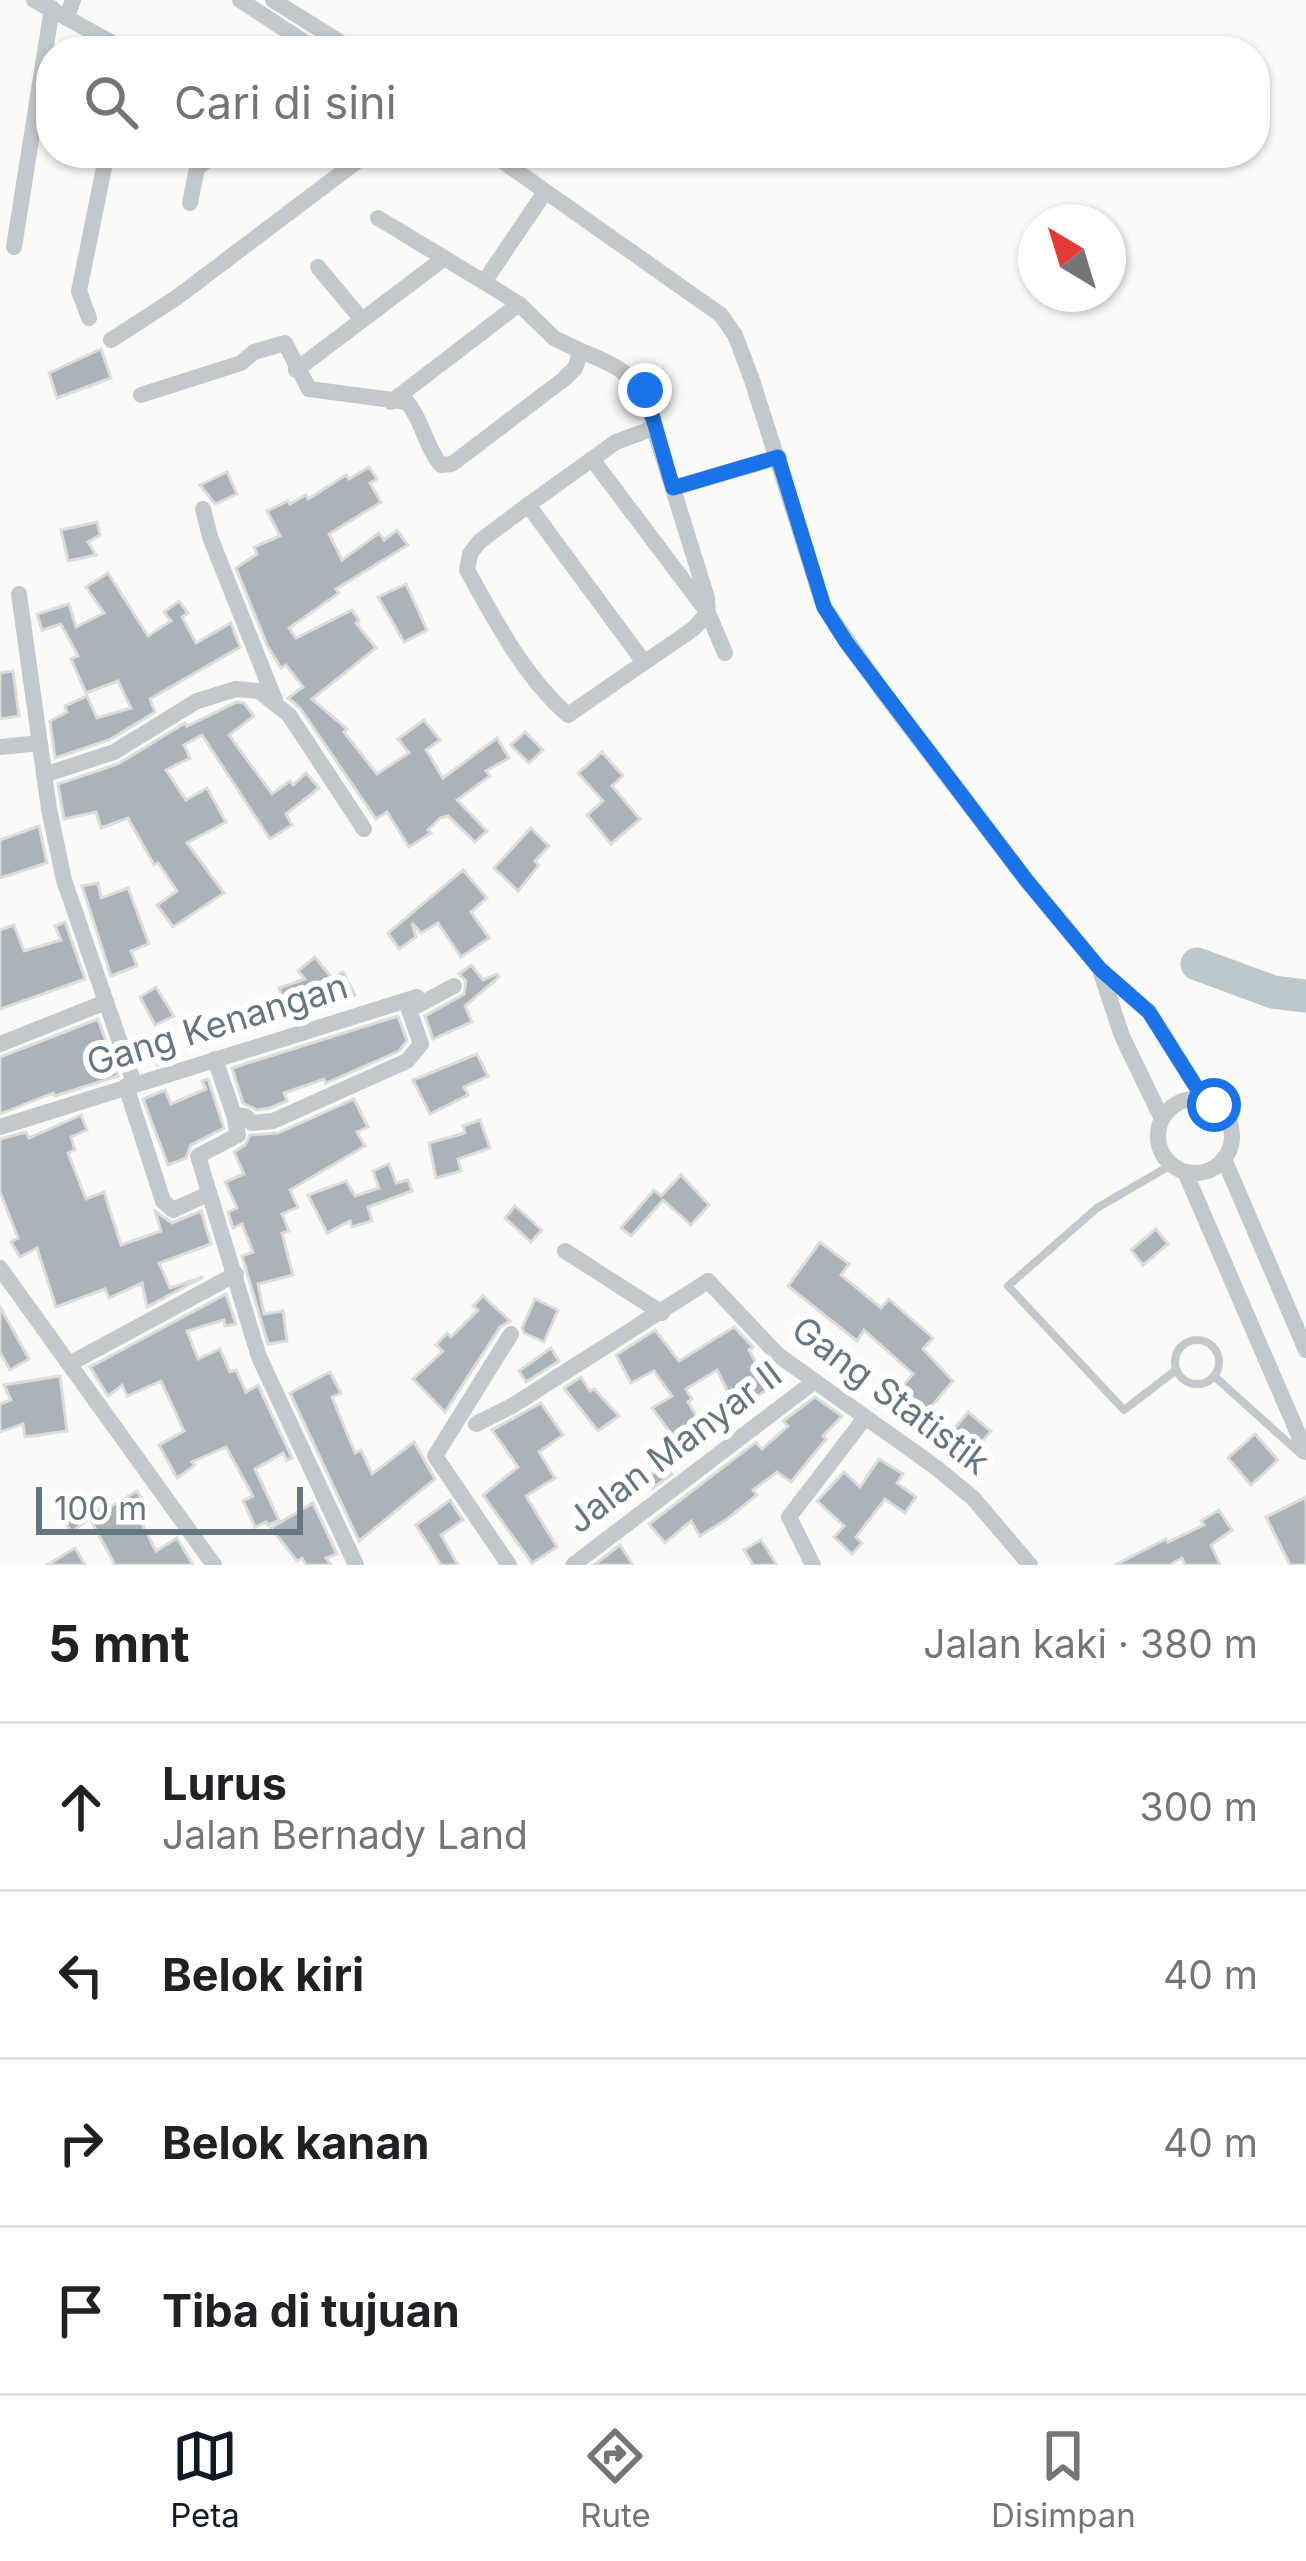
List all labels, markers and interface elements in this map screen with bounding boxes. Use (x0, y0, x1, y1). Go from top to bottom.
search box (36, 36, 1270, 168)
icon: search (78, 69, 144, 135)
text: Cari di sini (174, 75, 397, 130)
north arrow (1018, 204, 1126, 312)
route end (618, 363, 672, 417)
street label: Gang Kenangan (81, 963, 353, 1085)
route start (1187, 1078, 1241, 1132)
street label: Gang Statistik (784, 1307, 998, 1484)
street label: Jalan Manyar II (558, 1352, 790, 1542)
scale bar (36, 1481, 303, 1534)
text: 100 m (54, 1488, 147, 1528)
text: 5 mnt (48, 1613, 190, 1674)
text: Jalan kaki · 380 m (923, 1620, 1258, 1667)
text: Lurus (162, 1756, 287, 1811)
icon: ahead (48, 1774, 114, 1840)
text: 300 m (1140, 1783, 1258, 1830)
text: Jalan Bernady Land (162, 1811, 528, 1858)
icon: left (48, 1942, 114, 2008)
text: Belok kiri (162, 1947, 364, 2002)
text: 40 m (1163, 1951, 1258, 1998)
icon: right (48, 2110, 114, 2176)
text: Belok kanan (162, 2115, 430, 2170)
text: 40 m (1163, 2119, 1258, 2166)
icon: arrive (48, 2278, 114, 2344)
text: Tiba di tujuan (162, 2283, 460, 2338)
tab: Peta (170, 2423, 240, 2535)
tab: Rute (580, 2423, 651, 2535)
tab: Disimpan (991, 2423, 1136, 2535)

